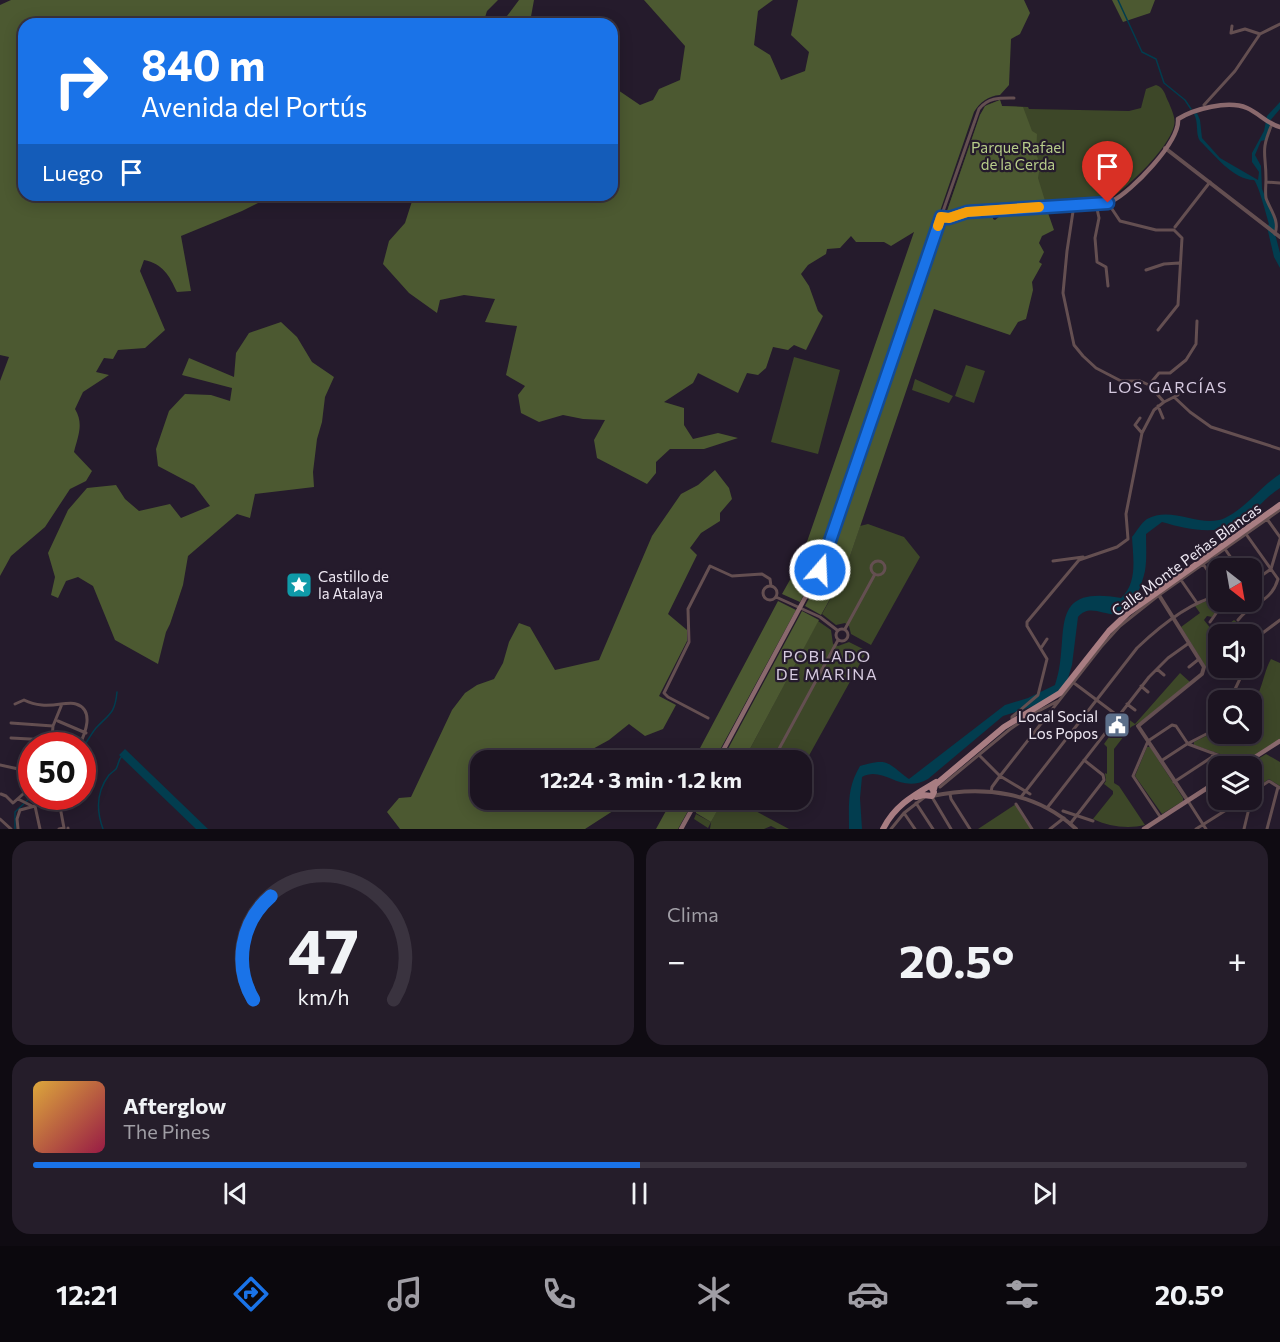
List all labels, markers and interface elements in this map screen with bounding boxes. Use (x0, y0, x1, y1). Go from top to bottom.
text: 840 m (141, 38, 265, 90)
icon: right (42, 42, 120, 120)
text: Avenida del Portús (141, 90, 367, 123)
park label: Parque Rafael de la Cerda (971, 138, 1065, 173)
pin (1082, 141, 1133, 203)
icon: arrive (1091, 150, 1124, 183)
icon: arrive (115, 156, 148, 189)
text: Luego (42, 159, 103, 186)
district label: LOS GARCÍAS (1108, 377, 1228, 396)
street label: Calle Monte Peñas Blancas (1108, 499, 1264, 619)
position arrow (788, 538, 852, 602)
north arrow (1208, 558, 1262, 612)
map controls (1208, 558, 1262, 810)
place label: Castillo de la Atalaya (318, 567, 389, 602)
place icon: Castillo de la Atalaya (284, 570, 314, 600)
button: sound (1208, 624, 1262, 678)
district label: POBLADO DE MARINA (776, 646, 878, 683)
button: search (1208, 690, 1262, 744)
place label: Local Social Los Popos (1018, 707, 1098, 742)
public building icon: Local Social Los Popos (1102, 710, 1132, 740)
speed limit sign: 50 (18, 732, 96, 810)
button: layers (1208, 756, 1262, 810)
text: 12:24 · 3 min · 1.2 km (540, 766, 742, 793)
text: Clima (667, 902, 719, 926)
text: 47 (287, 911, 359, 987)
text: 20.5° (899, 932, 1014, 987)
text: − (667, 939, 686, 980)
text: + (1228, 939, 1247, 980)
text: km/h (297, 983, 349, 1009)
text: Afterglow (123, 1092, 226, 1119)
text: The Pines (123, 1119, 210, 1143)
icon: previous (219, 1177, 252, 1210)
icon: pause (623, 1177, 656, 1210)
icon: next (1028, 1177, 1061, 1210)
icon: directions (230, 1273, 272, 1315)
icon: music (384, 1273, 426, 1315)
icon: phone (538, 1273, 580, 1315)
icon: climate (693, 1273, 735, 1315)
icon: car (847, 1273, 889, 1315)
icon: filters (1001, 1273, 1043, 1315)
text: 12:21 (56, 1278, 118, 1311)
text: 20.5° (1155, 1278, 1224, 1311)

